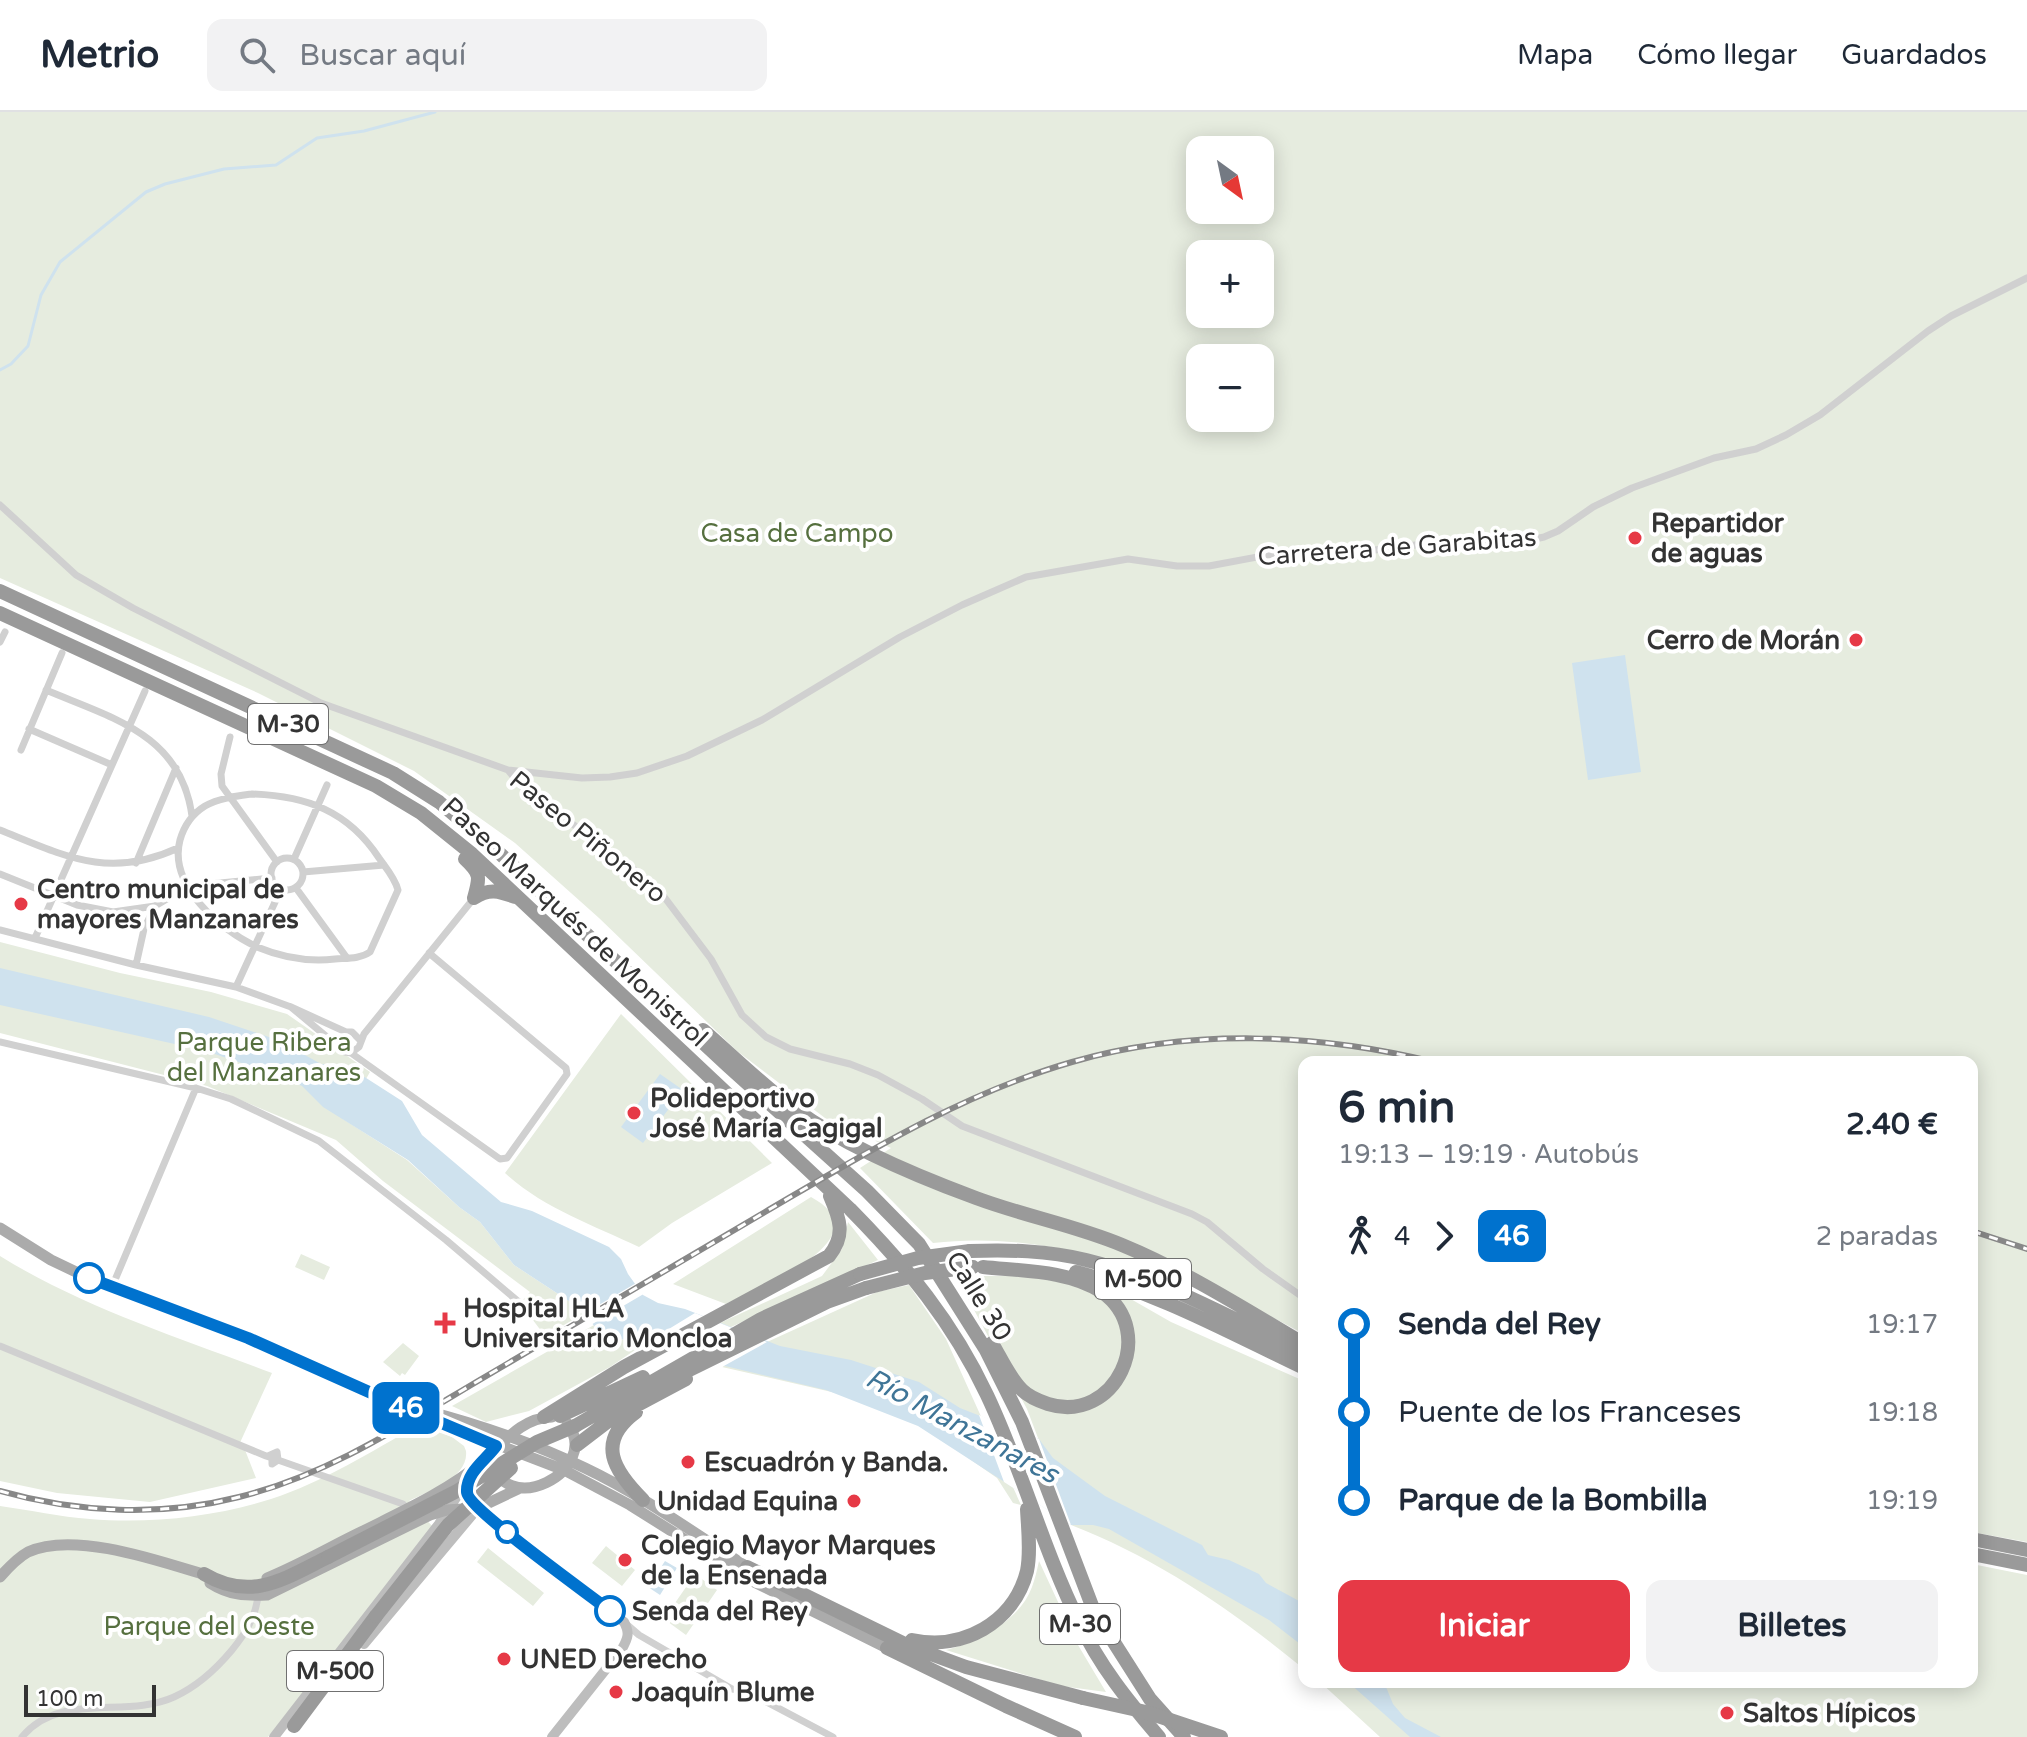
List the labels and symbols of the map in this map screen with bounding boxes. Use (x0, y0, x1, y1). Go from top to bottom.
north arrow (1186, 136, 1274, 224)
place label: Repartidor de aguas (1651, 508, 1785, 569)
park label: Casa de Campo (700, 518, 894, 549)
street label: Carretera de Garabitas (1257, 522, 1537, 572)
marker: Repartidor de aguas (1626, 529, 1644, 547)
place label: Cerro de Morán (1647, 625, 1840, 656)
marker: Cerro de Morán (1847, 631, 1865, 649)
road number: M-30 (248, 704, 328, 744)
street label: Paseo Piñonero (503, 764, 673, 910)
street label: Paseo Marqués de Monistrol (436, 791, 714, 1053)
place label: Centro municipal de mayores Manzanares (37, 874, 299, 935)
marker: Centro municipal de mayores Manzanares (12, 895, 30, 913)
park label: Parque Ribera del Manzanares (167, 1027, 361, 1088)
place label: Polideportivo José María Cagigal (649, 1083, 882, 1144)
marker: Polideportivo José María Cagigal (625, 1104, 643, 1122)
street label: Calle 30 (939, 1245, 1019, 1347)
road number: M-500 (1095, 1259, 1191, 1299)
unlabelled marker (74, 1263, 104, 1293)
place label: Hospital HLA Universitario Moncloa (463, 1293, 732, 1354)
marker: Hospital HLA Universitario Moncloa (434, 1312, 456, 1334)
water label: Río Manzanares (860, 1361, 1065, 1492)
line badge: 46 (370, 1382, 442, 1434)
place label: Escuadrón y Banda. (704, 1447, 949, 1478)
marker: Escuadrón y Banda. (679, 1453, 697, 1471)
place label: Unidad Equina (657, 1486, 838, 1517)
marker: Unidad Equina (845, 1492, 863, 1510)
unlabelled marker (496, 1521, 518, 1543)
place label: Colegio Mayor Marques de la Ensenada (641, 1530, 936, 1591)
marker: Colegio Mayor Marques de la Ensenada (616, 1551, 634, 1569)
marker: Senda del Rey (595, 1596, 625, 1626)
place label: Senda del Rey (632, 1596, 808, 1627)
road number: M-30 (1040, 1604, 1120, 1644)
park label: Parque del Oeste (103, 1611, 315, 1642)
place label: UNED Derecho (520, 1644, 707, 1675)
marker: UNED Derecho (495, 1650, 513, 1668)
road number: M-500 (287, 1651, 383, 1691)
place label: Joaquín Blume (631, 1677, 815, 1708)
scale bar (24, 1681, 156, 1717)
marker: Joaquín Blume (607, 1683, 625, 1701)
place label: Saltos Hípicos (1743, 1698, 1916, 1729)
marker: Saltos Hípicos (1718, 1704, 1736, 1722)

